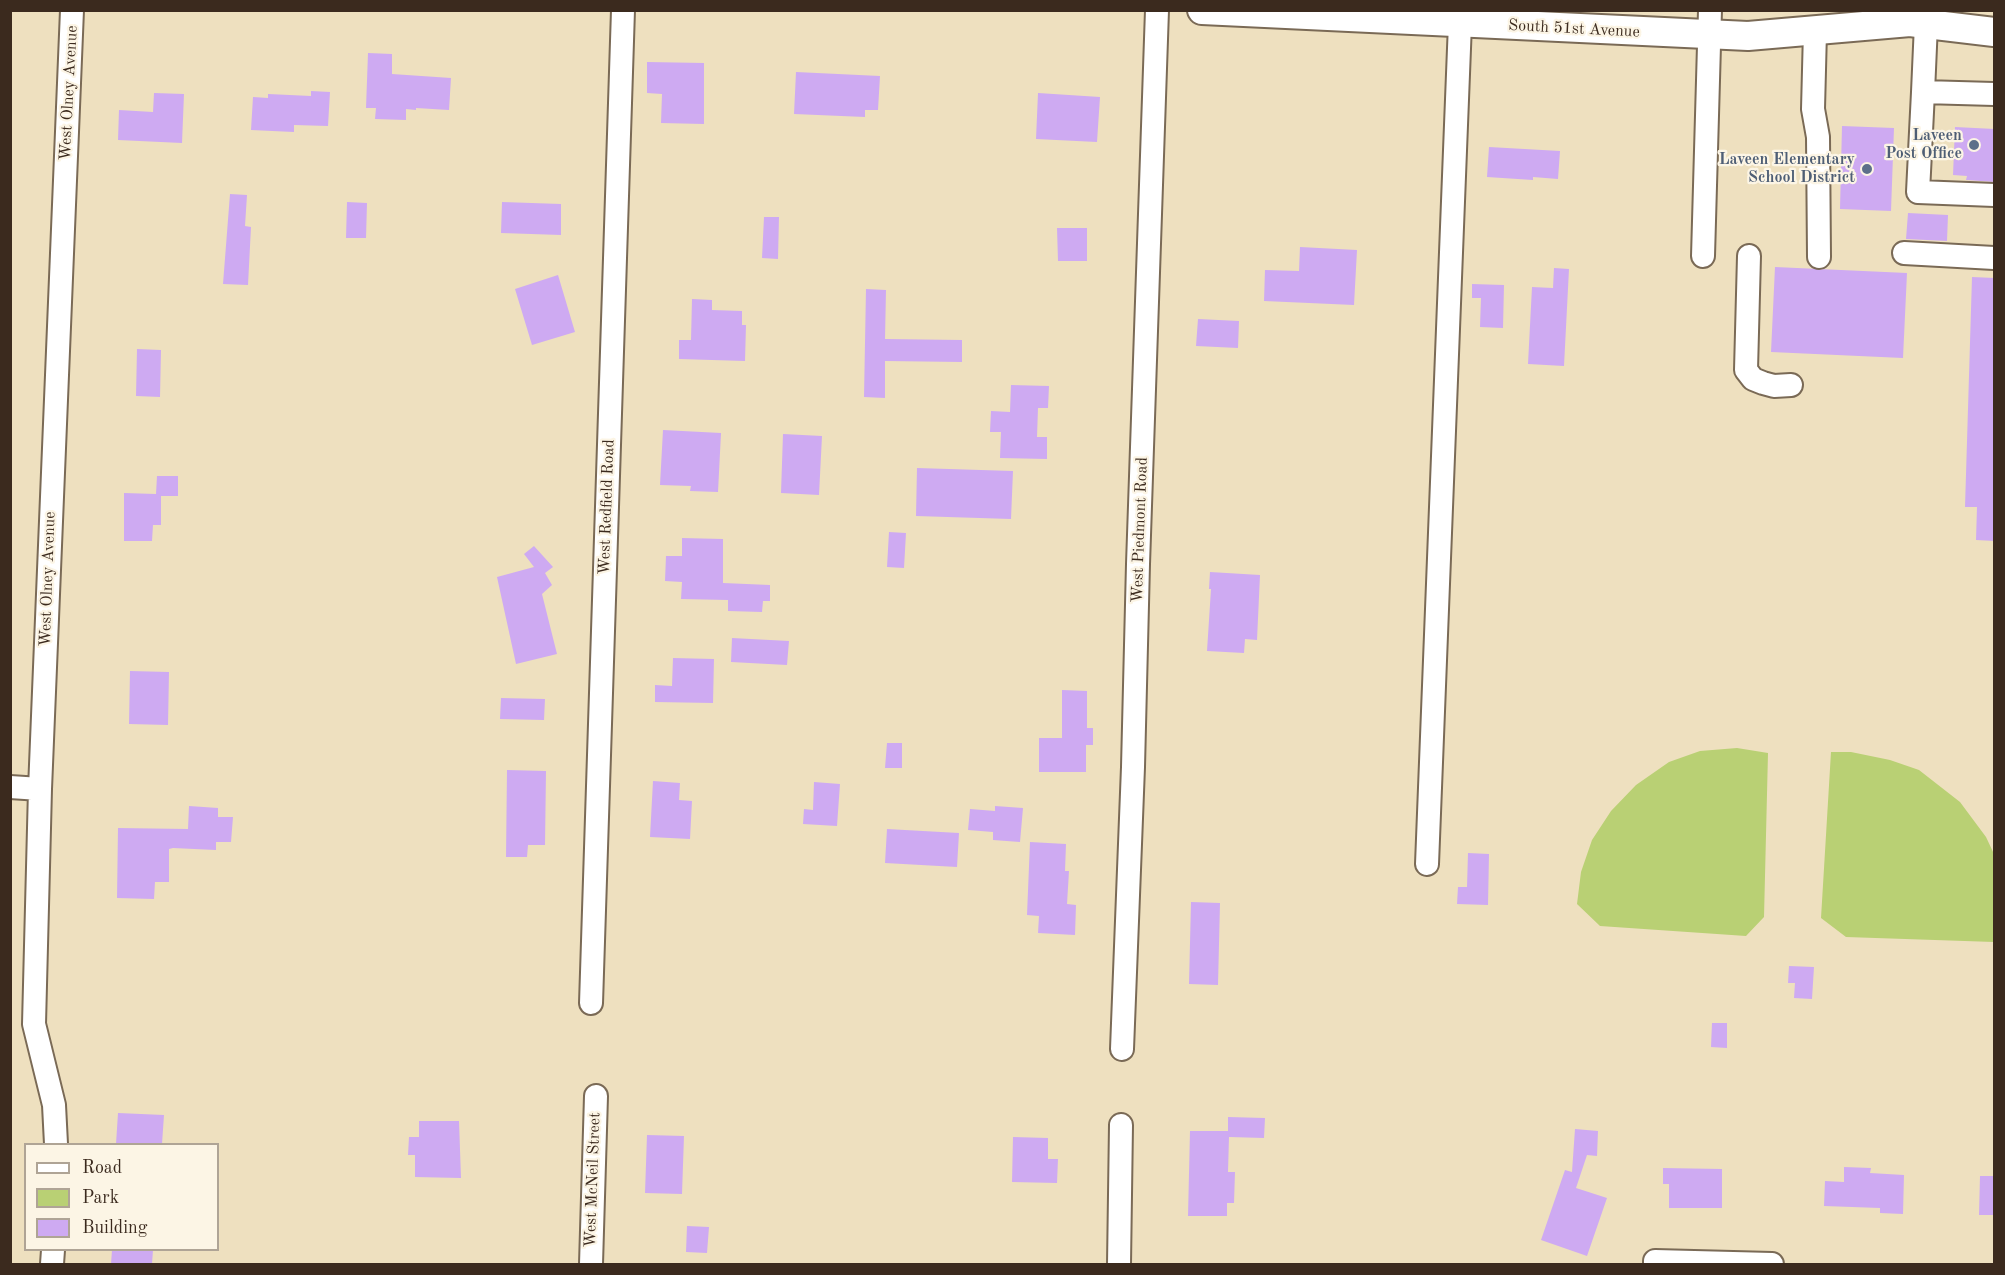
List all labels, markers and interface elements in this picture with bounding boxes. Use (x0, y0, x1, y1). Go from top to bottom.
street label: South 51st Avenue (1508, 16, 1640, 42)
street label: West Olney Avenue (56, 25, 82, 161)
place label: Laveen Post Office (1885, 126, 1962, 164)
marker: Laveen Post Office (1967, 138, 1981, 152)
place label: Laveen Elementary School District (1719, 150, 1855, 188)
marker: Laveen Elementary School District (1860, 162, 1874, 176)
street label: West Redfield Road (595, 439, 619, 575)
street label: West Piedmont Road (1128, 457, 1152, 603)
street label: West Olney Avenue (36, 511, 60, 647)
street label: West McNeil Street (581, 1112, 605, 1248)
legend (24, 1143, 219, 1251)
text: Road (82, 1159, 122, 1177)
text: Park (82, 1189, 119, 1207)
text: Building (82, 1219, 147, 1237)

